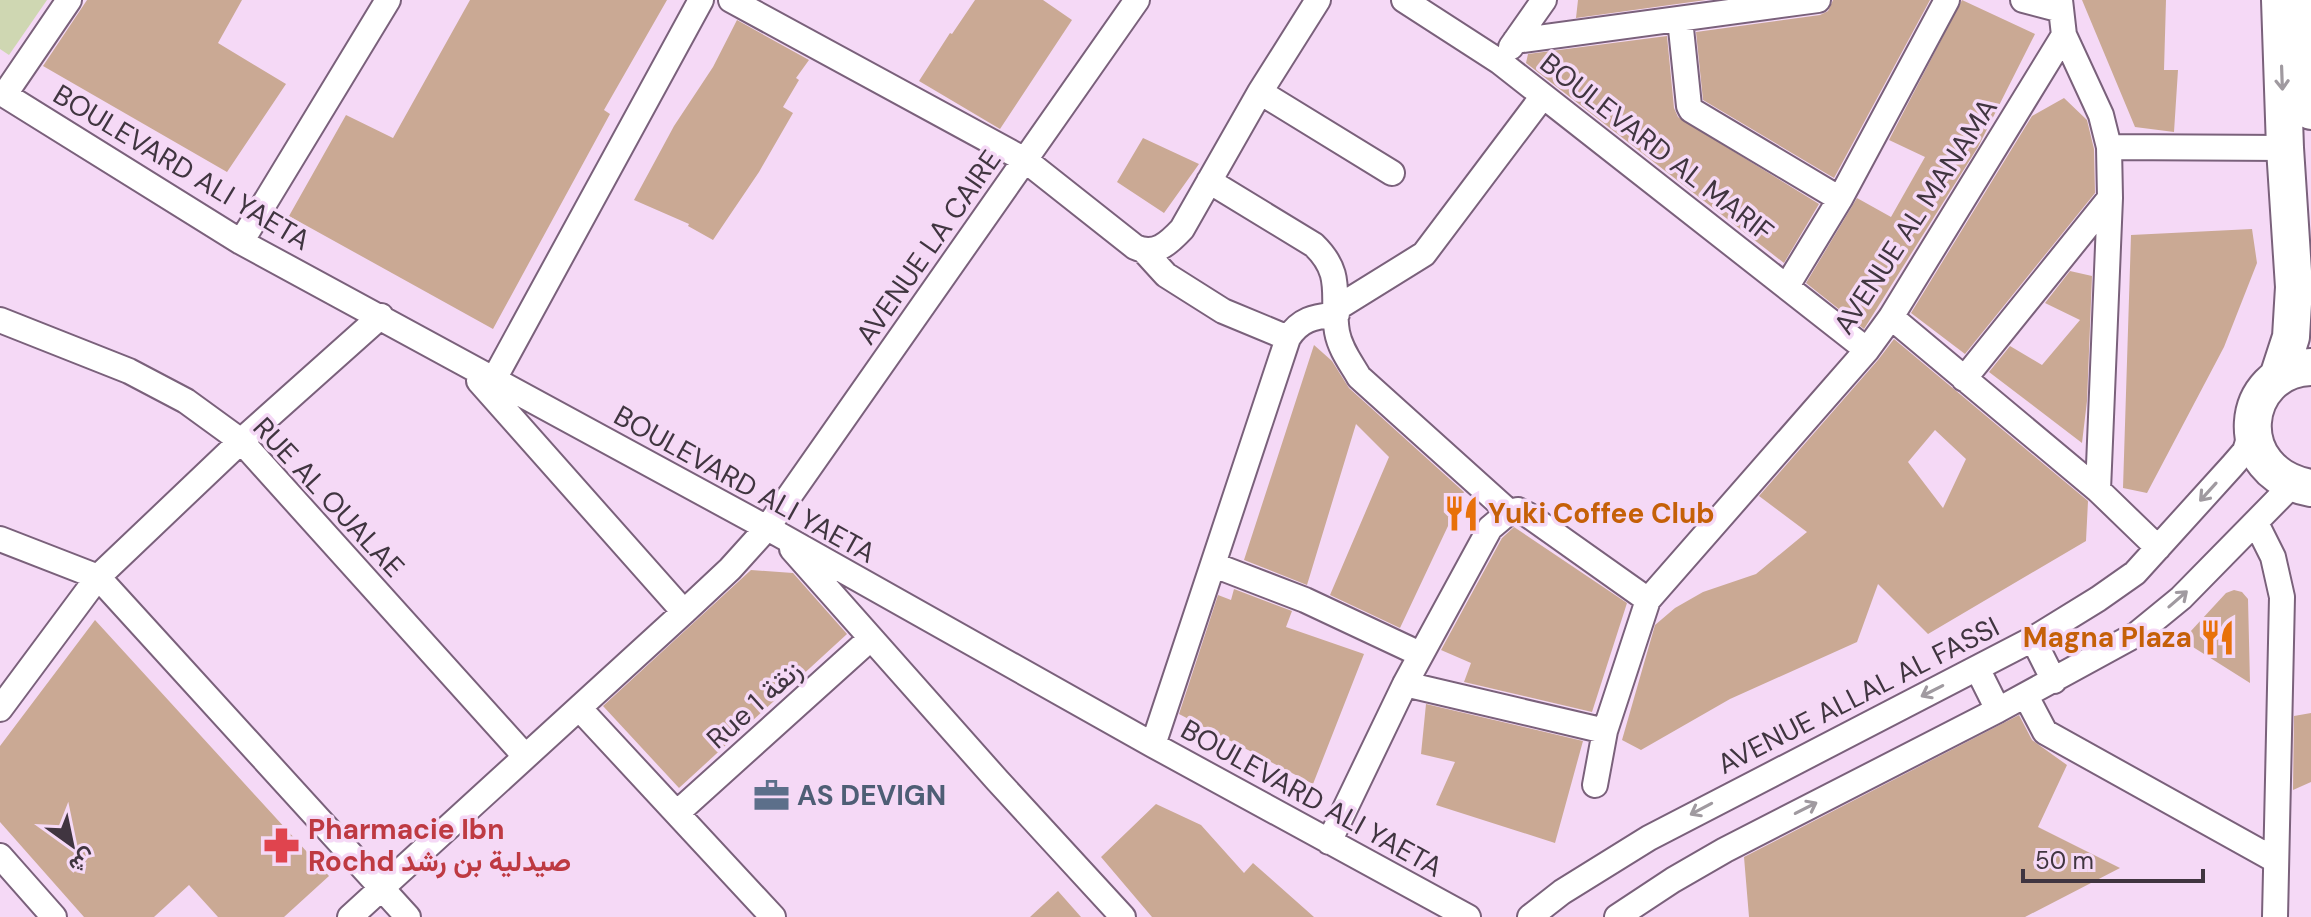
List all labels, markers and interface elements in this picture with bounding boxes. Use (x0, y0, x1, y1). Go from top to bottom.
street label: BOULEVARD AL MARIF (1532, 45, 1781, 250)
one-way arrow (2275, 64, 2290, 91)
street label: BOULEVARD ALI YAETA (46, 76, 317, 259)
street label: AVENUE AL MANAMA (1825, 91, 2006, 341)
street label: AVENUE LA CAIRE (847, 143, 1009, 352)
street label: BOULEVARD ALI YAETA (607, 397, 882, 572)
street label: RUE AL OUALAE (245, 409, 412, 585)
one-way arrow (2200, 482, 2218, 502)
restaurant icon: Yuki Coffee Club (1443, 494, 1481, 532)
place label: Yuki Coffee Club (1488, 495, 1715, 532)
one-way arrow (2168, 591, 2188, 609)
street label: AVENUE ALLAL AL FASSI (1711, 608, 2005, 783)
restaurant icon: Magna Plaza (2199, 618, 2237, 656)
place label: Magna Plaza (2023, 619, 2192, 656)
street label: Rue 1 زنقة (699, 652, 810, 757)
one-way arrow (1921, 683, 1945, 699)
street label: BOULEVARD ALI YAETA (1174, 711, 1449, 886)
office icon: AS DEVIGN (752, 776, 790, 814)
place label: AS DEVIGN (797, 777, 946, 814)
one-way arrow (1794, 800, 1818, 816)
one-way arrow (1689, 802, 1713, 818)
north arrow (32, 805, 112, 885)
place label: Pharmacie Ibn Rochd صيدلية بن رشد (308, 811, 571, 880)
pharmacy icon: Pharmacie Ibn Rochd صيدلية بن رشد (263, 826, 301, 864)
scale bar (2023, 833, 2203, 883)
text: ش (64, 842, 102, 881)
text: 50 m (2035, 845, 2094, 876)

